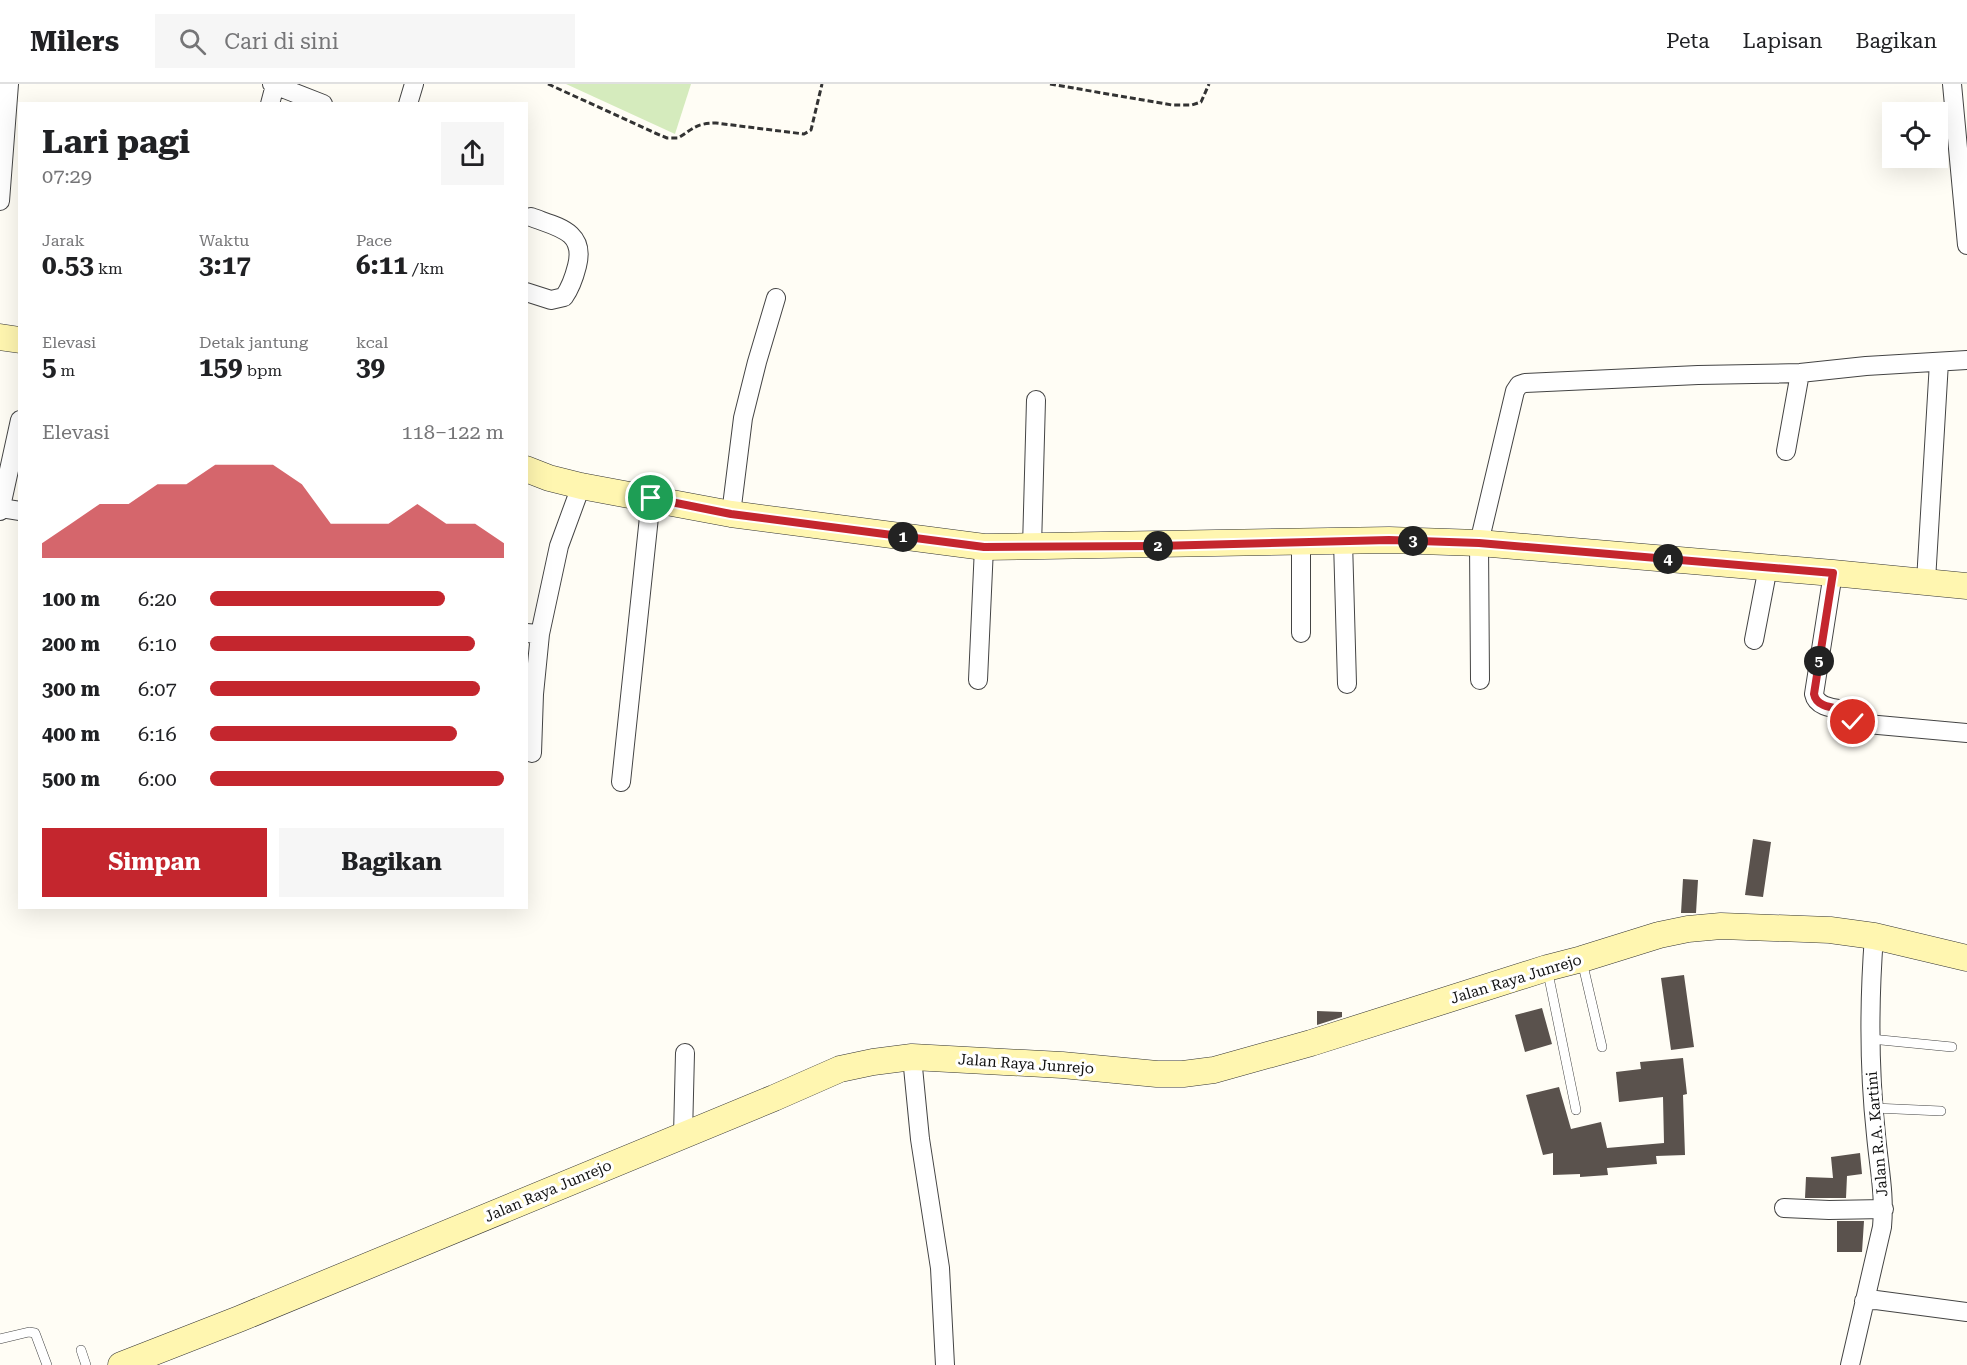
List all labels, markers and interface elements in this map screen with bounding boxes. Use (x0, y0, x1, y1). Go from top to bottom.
search box (155, 14, 575, 68)
text: Milers (30, 25, 119, 58)
icon: search (176, 25, 209, 58)
text: Cari di sini (224, 29, 339, 54)
text: Peta (1666, 29, 1710, 53)
text: Lapisan (1743, 29, 1823, 53)
text: Bagikan (1856, 29, 1937, 53)
map controls (1882, 102, 1948, 168)
button: locate (1882, 102, 1948, 168)
text: Lari pagi (42, 122, 190, 161)
button: share (441, 122, 504, 185)
text: 07:29 (42, 164, 92, 188)
text: Jarak (42, 231, 85, 250)
text: Waktu (199, 231, 249, 250)
text: Pace (356, 231, 392, 250)
text: 0.53 (42, 250, 94, 280)
text: 3:17 (199, 250, 251, 280)
text: 6:11 (356, 250, 408, 280)
text: km (94, 259, 123, 278)
text: /km (408, 259, 444, 278)
text: Elevasi (42, 333, 96, 352)
text: Detak jantung (199, 333, 308, 352)
text: kcal (356, 333, 388, 352)
text: 5 (42, 352, 57, 382)
text: 159 (199, 352, 243, 382)
text: 39 (356, 352, 385, 382)
text: m (57, 361, 75, 380)
text: bpm (243, 361, 282, 380)
text: Elevasi (42, 420, 110, 444)
text: 118–122 m (401, 420, 504, 444)
pin (625, 472, 676, 523)
icon: arrive (634, 481, 667, 514)
pin: 1 (888, 522, 918, 552)
pin: 3 (1398, 526, 1428, 556)
text: 1 (899, 527, 907, 546)
pin: 2 (1143, 531, 1173, 561)
text: 3 (1409, 531, 1417, 550)
text: 2 (1154, 536, 1162, 555)
pin: 4 (1653, 544, 1683, 574)
text: 4 (1664, 549, 1672, 568)
text: 100 m (42, 587, 100, 611)
text: 6:20 (138, 587, 177, 611)
text: 200 m (42, 632, 100, 656)
text: 6:10 (138, 632, 177, 656)
pin: 5 (1804, 646, 1834, 676)
text: 5 (1815, 651, 1823, 670)
text: 300 m (42, 677, 100, 701)
text: 6:07 (138, 677, 177, 701)
pin (1827, 696, 1878, 747)
icon: check (1836, 705, 1869, 738)
text: 400 m (42, 722, 100, 746)
text: 6:16 (138, 722, 177, 746)
text: 500 m (42, 767, 100, 791)
text: 6:00 (138, 767, 177, 791)
button: Simpan (42, 828, 267, 897)
button: Bagikan (279, 828, 504, 897)
street label: Jalan Raya Junrejo (1448, 950, 1584, 1008)
street label: Jalan Raya Junrejo (957, 1050, 1095, 1078)
street label: Jalan R.A. Kartini (1863, 1070, 1891, 1197)
street label: Jalan Raya Junrejo (482, 1156, 614, 1226)

